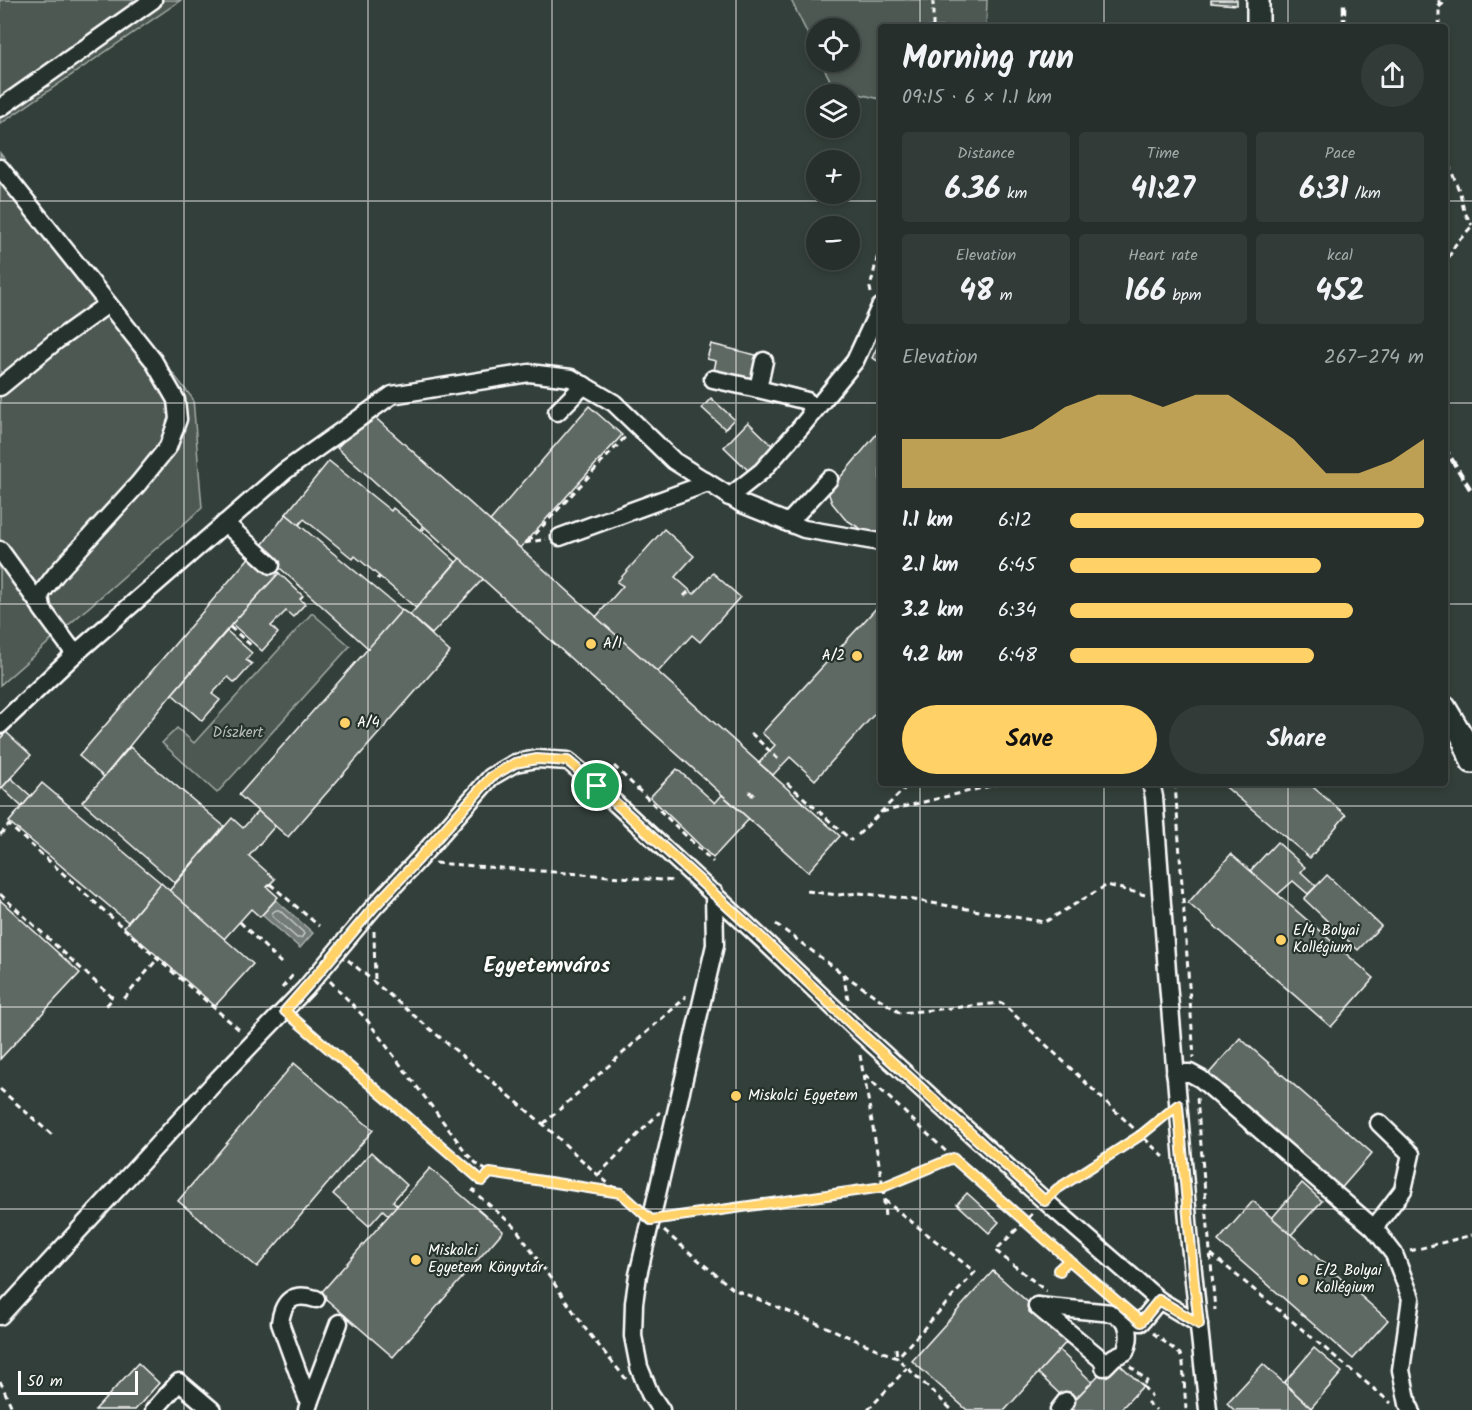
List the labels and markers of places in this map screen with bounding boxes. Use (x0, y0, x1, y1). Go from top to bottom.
place label: A/1 (603, 632, 622, 656)
marker: A/1 (584, 637, 598, 651)
place label: A/2 (822, 644, 845, 668)
marker: A/2 (850, 649, 864, 663)
place label: A/4 (357, 711, 380, 735)
marker: A/4 (338, 716, 352, 730)
pin (571, 760, 622, 811)
place label: E/4 Bolyai Kollégium (1293, 919, 1360, 960)
marker: E/4 Bolyai Kollégium (1274, 933, 1288, 947)
place label: Miskolci Egyetem (748, 1084, 858, 1108)
marker: Miskolci Egyetem (729, 1089, 743, 1103)
place label: Miskolci Egyetem Könyvtár (428, 1239, 544, 1280)
marker: Miskolci Egyetem Könyvtár (409, 1253, 423, 1267)
place label: E/2 Bolyai Kollégium (1315, 1259, 1383, 1300)
marker: E/2 Bolyai Kollégium (1296, 1273, 1310, 1287)

